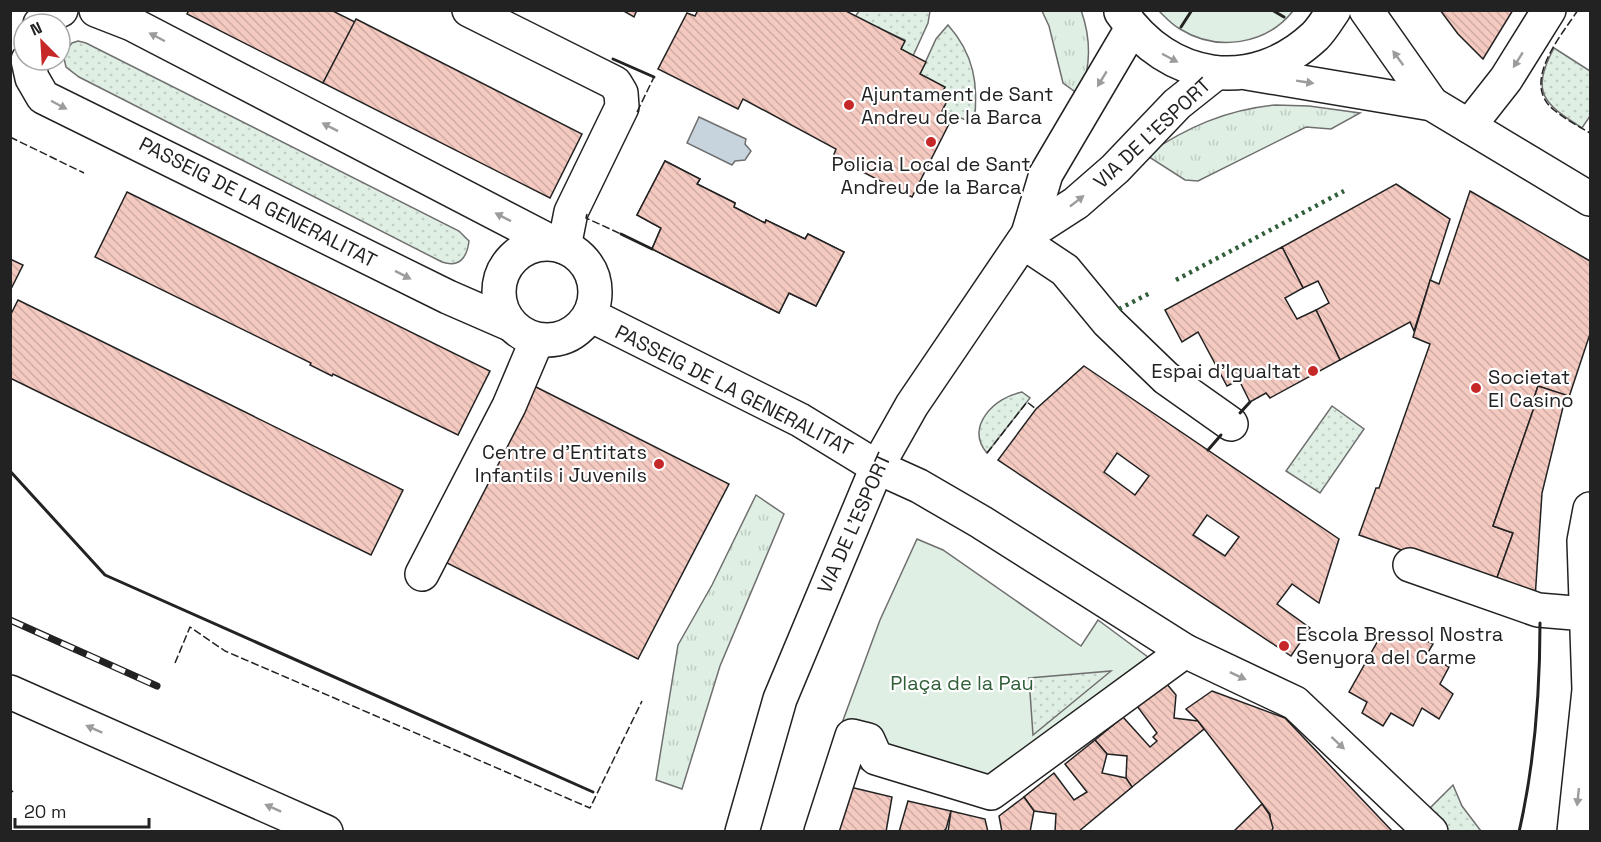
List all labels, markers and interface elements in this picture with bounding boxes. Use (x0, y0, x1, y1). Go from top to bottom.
north arrow (12, 12, 72, 72)
text: N (27, 17, 45, 41)
one-way arrow (148, 33, 166, 43)
one-way arrow (1392, 50, 1404, 66)
one-way arrow (1513, 52, 1524, 68)
one-way arrow (1161, 53, 1178, 63)
one-way arrow (1097, 71, 1107, 88)
street label: VIA DE L'ESPORT (1088, 72, 1216, 194)
one-way arrow (1295, 78, 1314, 87)
place label: Ajuntament de Sant Andreu de la Barca (861, 81, 1054, 130)
marker: Ajuntament de Sant Andreu de la Barca (842, 98, 856, 112)
one-way arrow (51, 100, 68, 110)
one-way arrow (321, 123, 339, 133)
street label: PASSEIG DE LA GENERALITAT (135, 131, 382, 274)
marker: Policia Local de Sant Andreu de la Barca (924, 135, 938, 149)
place label: Policia Local de Sant Andreu de la Barca (832, 151, 1030, 200)
one-way arrow (1069, 195, 1085, 208)
one-way arrow (494, 212, 511, 222)
one-way arrow (395, 270, 412, 280)
street label: PASSEIG DE LA GENERALITAT (611, 319, 858, 462)
place label: Espai d'Igualtat (1151, 358, 1301, 384)
marker: Espai d'Igualtat (1306, 364, 1320, 378)
place label: Societat El Casino (1488, 364, 1574, 413)
marker: Societat El Casino (1469, 381, 1483, 395)
place label: Centre d'Entitats Infantils i Juvenils (475, 439, 647, 488)
street label: VIA DE L'ESPORT (811, 448, 897, 597)
marker: Centre d'Entitats Infantils i Juvenils (652, 457, 666, 471)
place label: Escola Bressol Nostra Senyora del Carme (1296, 621, 1503, 670)
marker: Escola Bressol Nostra Senyora del Carme (1277, 639, 1291, 653)
park label: Plaça de la Pau (890, 670, 1034, 696)
one-way arrow (1230, 671, 1247, 680)
one-way arrow (85, 724, 103, 734)
one-way arrow (1330, 736, 1345, 750)
one-way arrow (1573, 788, 1582, 807)
scale bar (15, 791, 148, 829)
text: 20 m (24, 800, 67, 823)
one-way arrow (263, 803, 281, 813)

